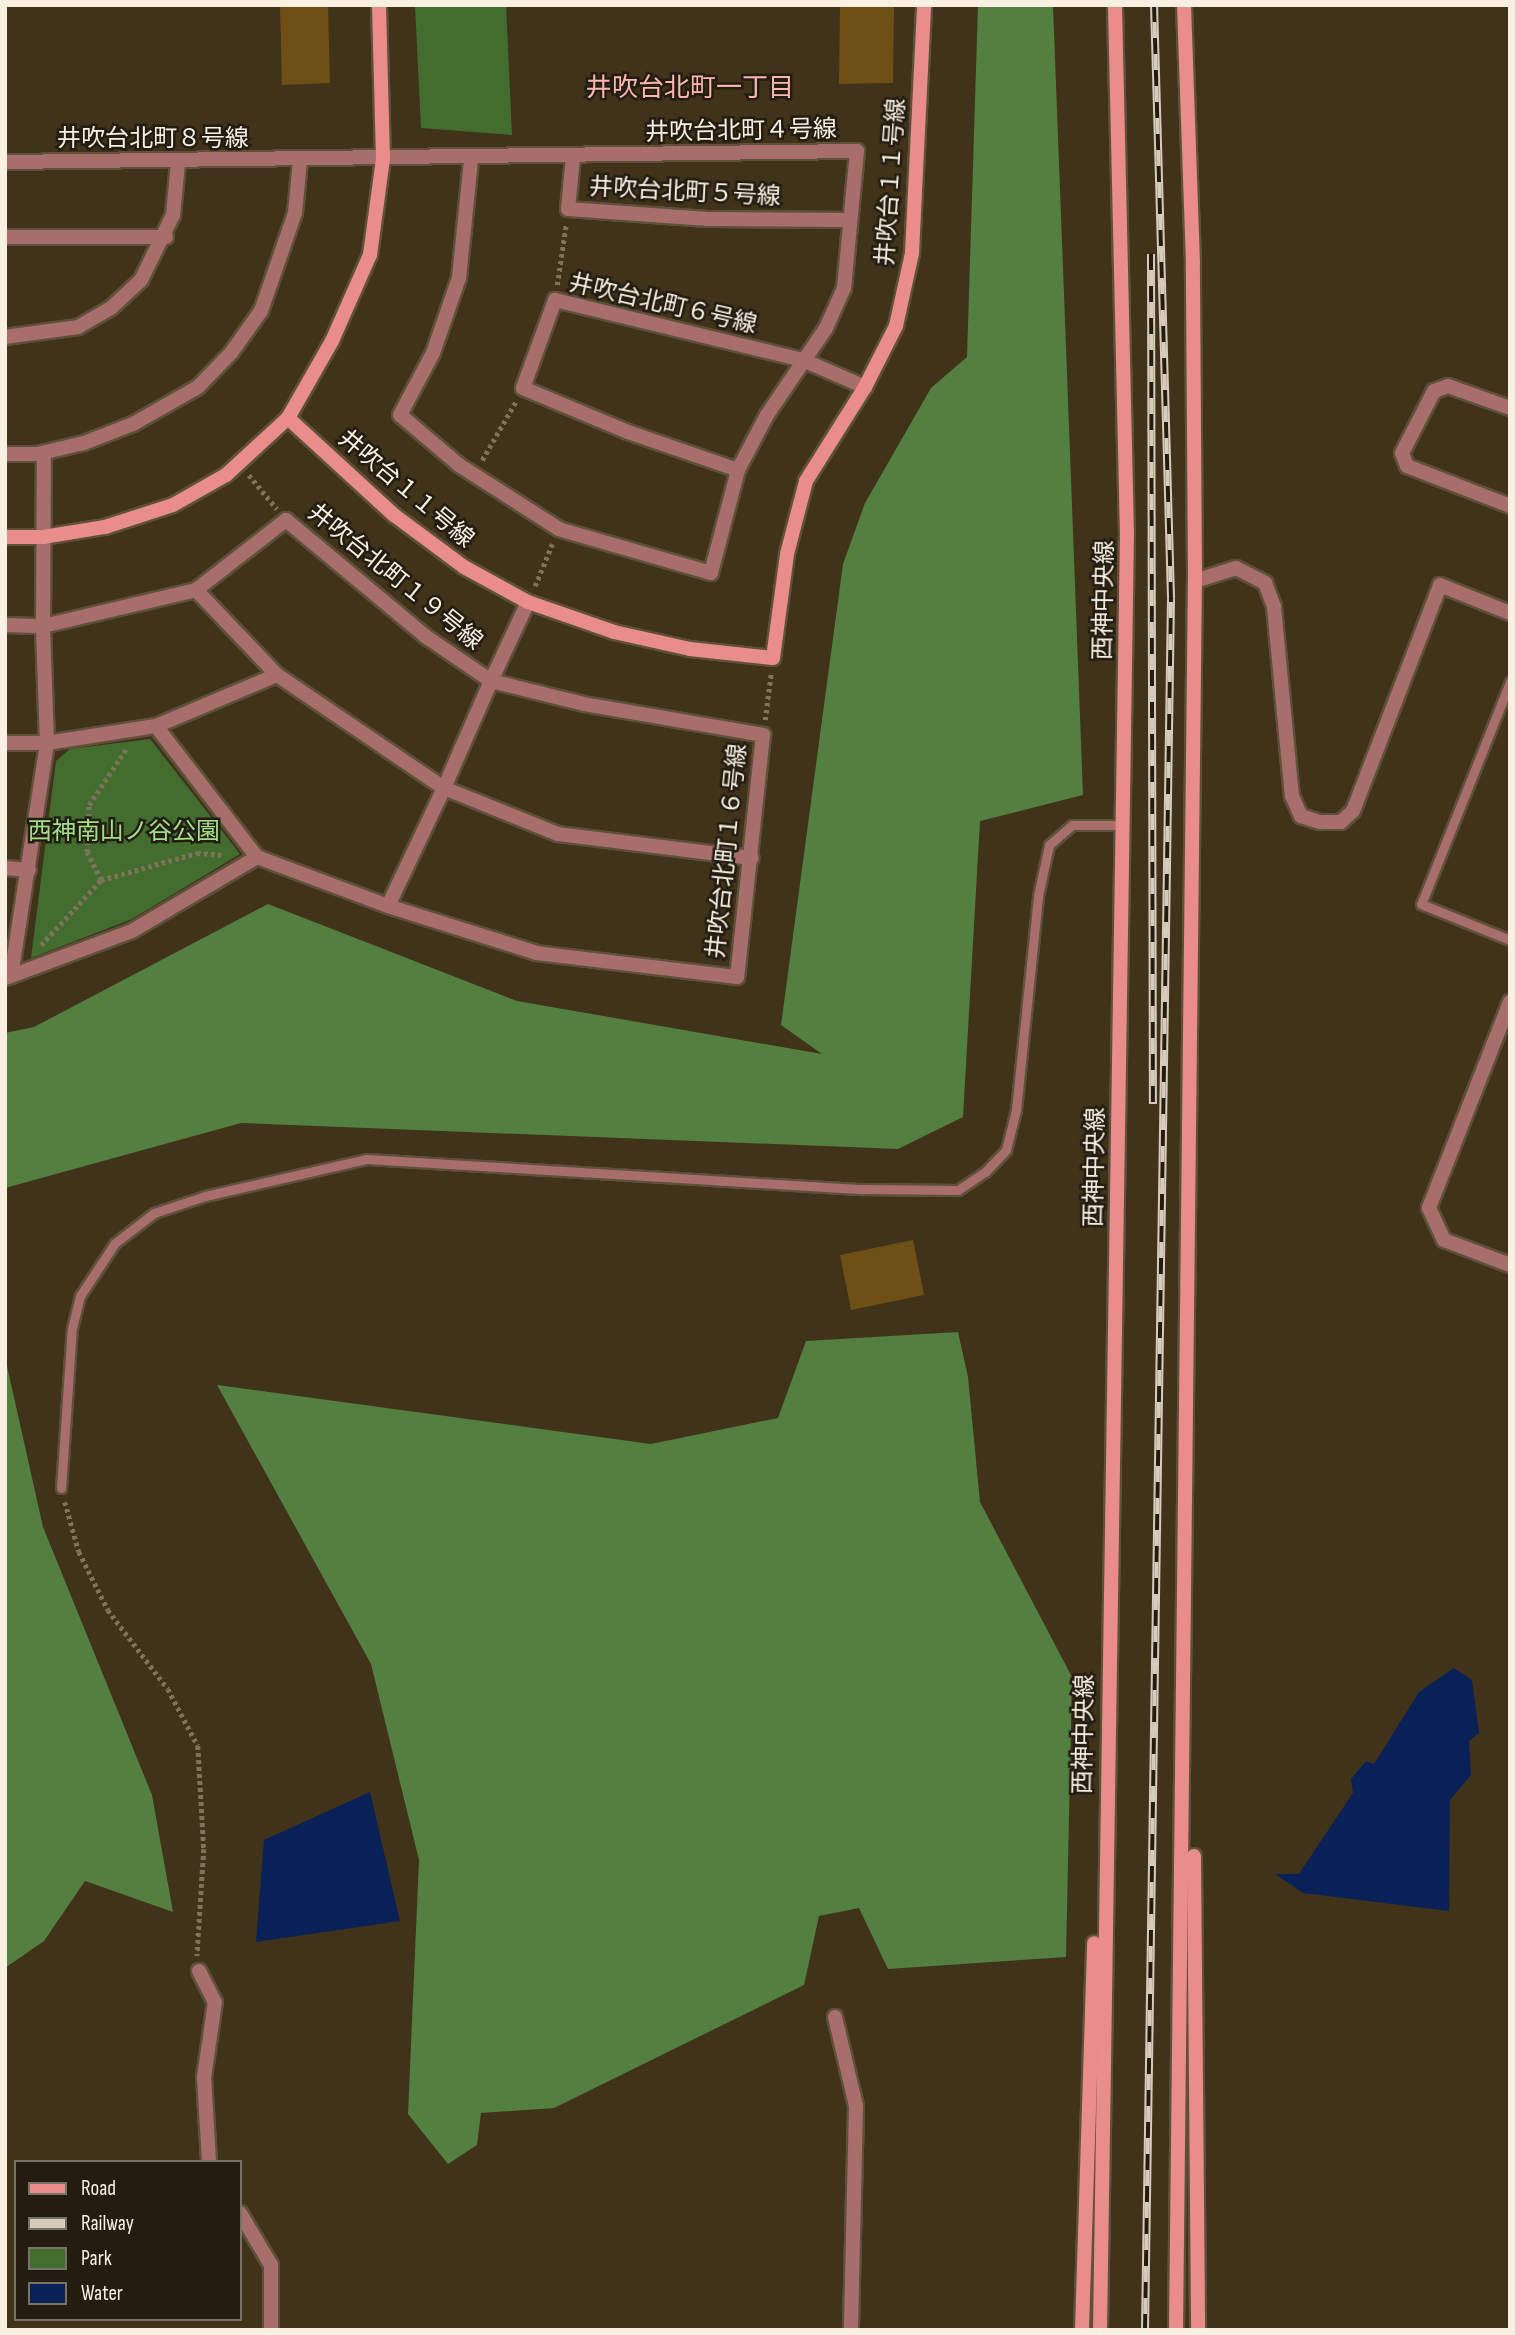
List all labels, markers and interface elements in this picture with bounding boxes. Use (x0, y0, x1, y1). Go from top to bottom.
district label: 井吹台北町一丁目 (586, 73, 794, 105)
street label: 井吹台１１号線 (871, 97, 911, 267)
street label: 井吹台北町４号線 (645, 115, 837, 147)
street label: 井吹台北町８号線 (57, 125, 249, 153)
street label: 井吹台北町５号線 (588, 173, 782, 211)
street label: 井吹台北町６号線 (566, 268, 760, 340)
street label: 井吹台１１号線 (332, 424, 480, 554)
street label: 井吹台北町１９号線 (302, 498, 488, 656)
street label: 西神中央線 (1089, 540, 1119, 660)
street label: 井吹台北町１６号線 (701, 742, 753, 960)
park label: 西神南山ノ谷公園 (28, 818, 220, 846)
street label: 西神中央線 (1080, 1107, 1110, 1227)
street label: 西神中央線 (1069, 1674, 1099, 1794)
legend (14, 2160, 242, 2321)
text: Road (81, 2176, 116, 2201)
text: Railway (81, 2211, 134, 2236)
text: Park (81, 2246, 112, 2271)
text: Water (81, 2281, 123, 2306)

